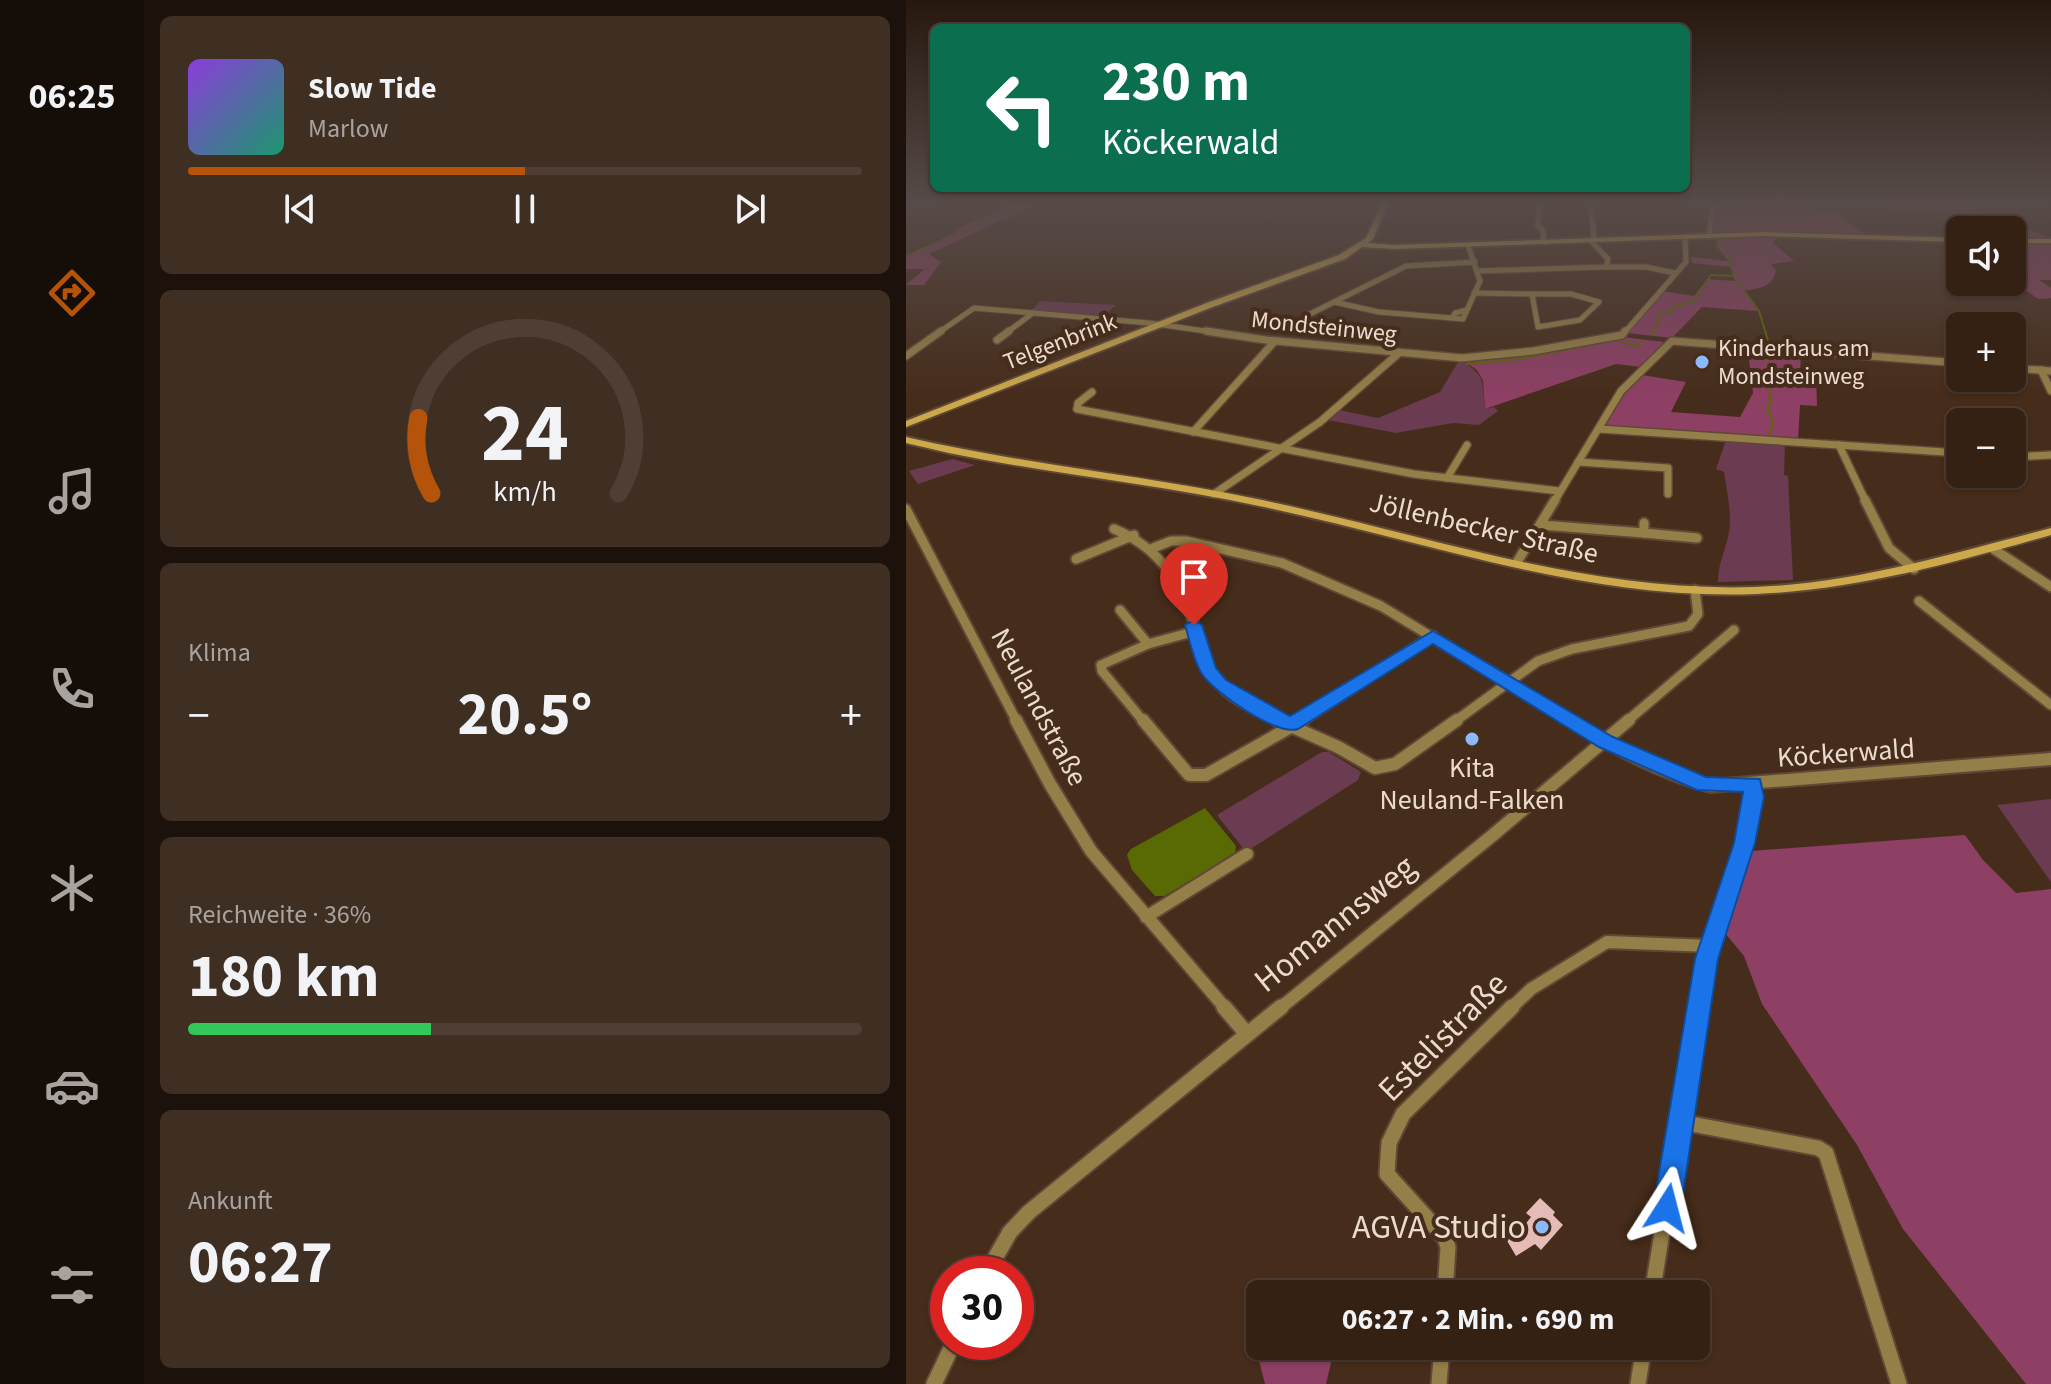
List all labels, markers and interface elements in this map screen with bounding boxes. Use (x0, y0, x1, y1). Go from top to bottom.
text: 230 m (1102, 43, 1250, 122)
icon: left (970, 56, 1074, 160)
text: Slow Tide (308, 67, 437, 110)
text: 06:25 (29, 71, 115, 122)
text: Marlow (308, 110, 388, 147)
text: Köckerwald (1102, 117, 1280, 168)
icon: previous (278, 187, 322, 231)
icon: pause (503, 187, 547, 231)
icon: next (728, 187, 772, 231)
map controls (1946, 216, 2026, 488)
button: sound (1946, 216, 2026, 296)
icon: directions (44, 265, 100, 321)
street label: Mondsteinweg (1250, 302, 1398, 352)
street label: Telgenbrink (998, 304, 1122, 380)
button: + (1946, 312, 2026, 392)
place label: Kinderhaus am Mondsteinweg (1718, 331, 1870, 394)
marker: Kinderhaus am Mondsteinweg (1693, 353, 1711, 371)
text: 24 (481, 375, 569, 493)
button: − (1946, 408, 2026, 488)
icon: music (44, 463, 100, 519)
text: km/h (493, 473, 557, 513)
street label: Jöllenbecker Straße (1366, 482, 1602, 574)
pin (1160, 543, 1228, 625)
icon: arrive (1172, 555, 1216, 599)
street label: Neulandstraße (981, 621, 1097, 793)
text: Klima (188, 634, 251, 671)
icon: phone (44, 661, 100, 717)
text: 20.5° (458, 673, 592, 758)
text: − (188, 685, 210, 748)
text: + (840, 685, 862, 748)
street label: Köckerwald (1776, 728, 1916, 778)
marker: Kita Neuland-Falken (1463, 730, 1481, 748)
place label: Kita Neuland-Falken (1380, 748, 1564, 820)
street label: Homannsweg (1244, 843, 1426, 1005)
icon: climate (44, 860, 100, 916)
text: Reichweite · 36% (188, 896, 371, 933)
text: 180 km (188, 935, 379, 1020)
street label: Estelistraße (1367, 961, 1519, 1113)
icon: car (44, 1058, 100, 1114)
position arrow (1625, 1166, 1709, 1250)
text: Ankunft (188, 1182, 273, 1219)
place label: AGVA Studio (1352, 1203, 1526, 1252)
marker: AGVA Studio (1533, 1218, 1551, 1236)
text: 06:27 (188, 1221, 333, 1306)
speed limit sign: 30 (930, 1256, 1034, 1360)
icon: filters (44, 1257, 100, 1313)
text: 06:27 · 2 Min. · 690 m (1342, 1298, 1614, 1341)

